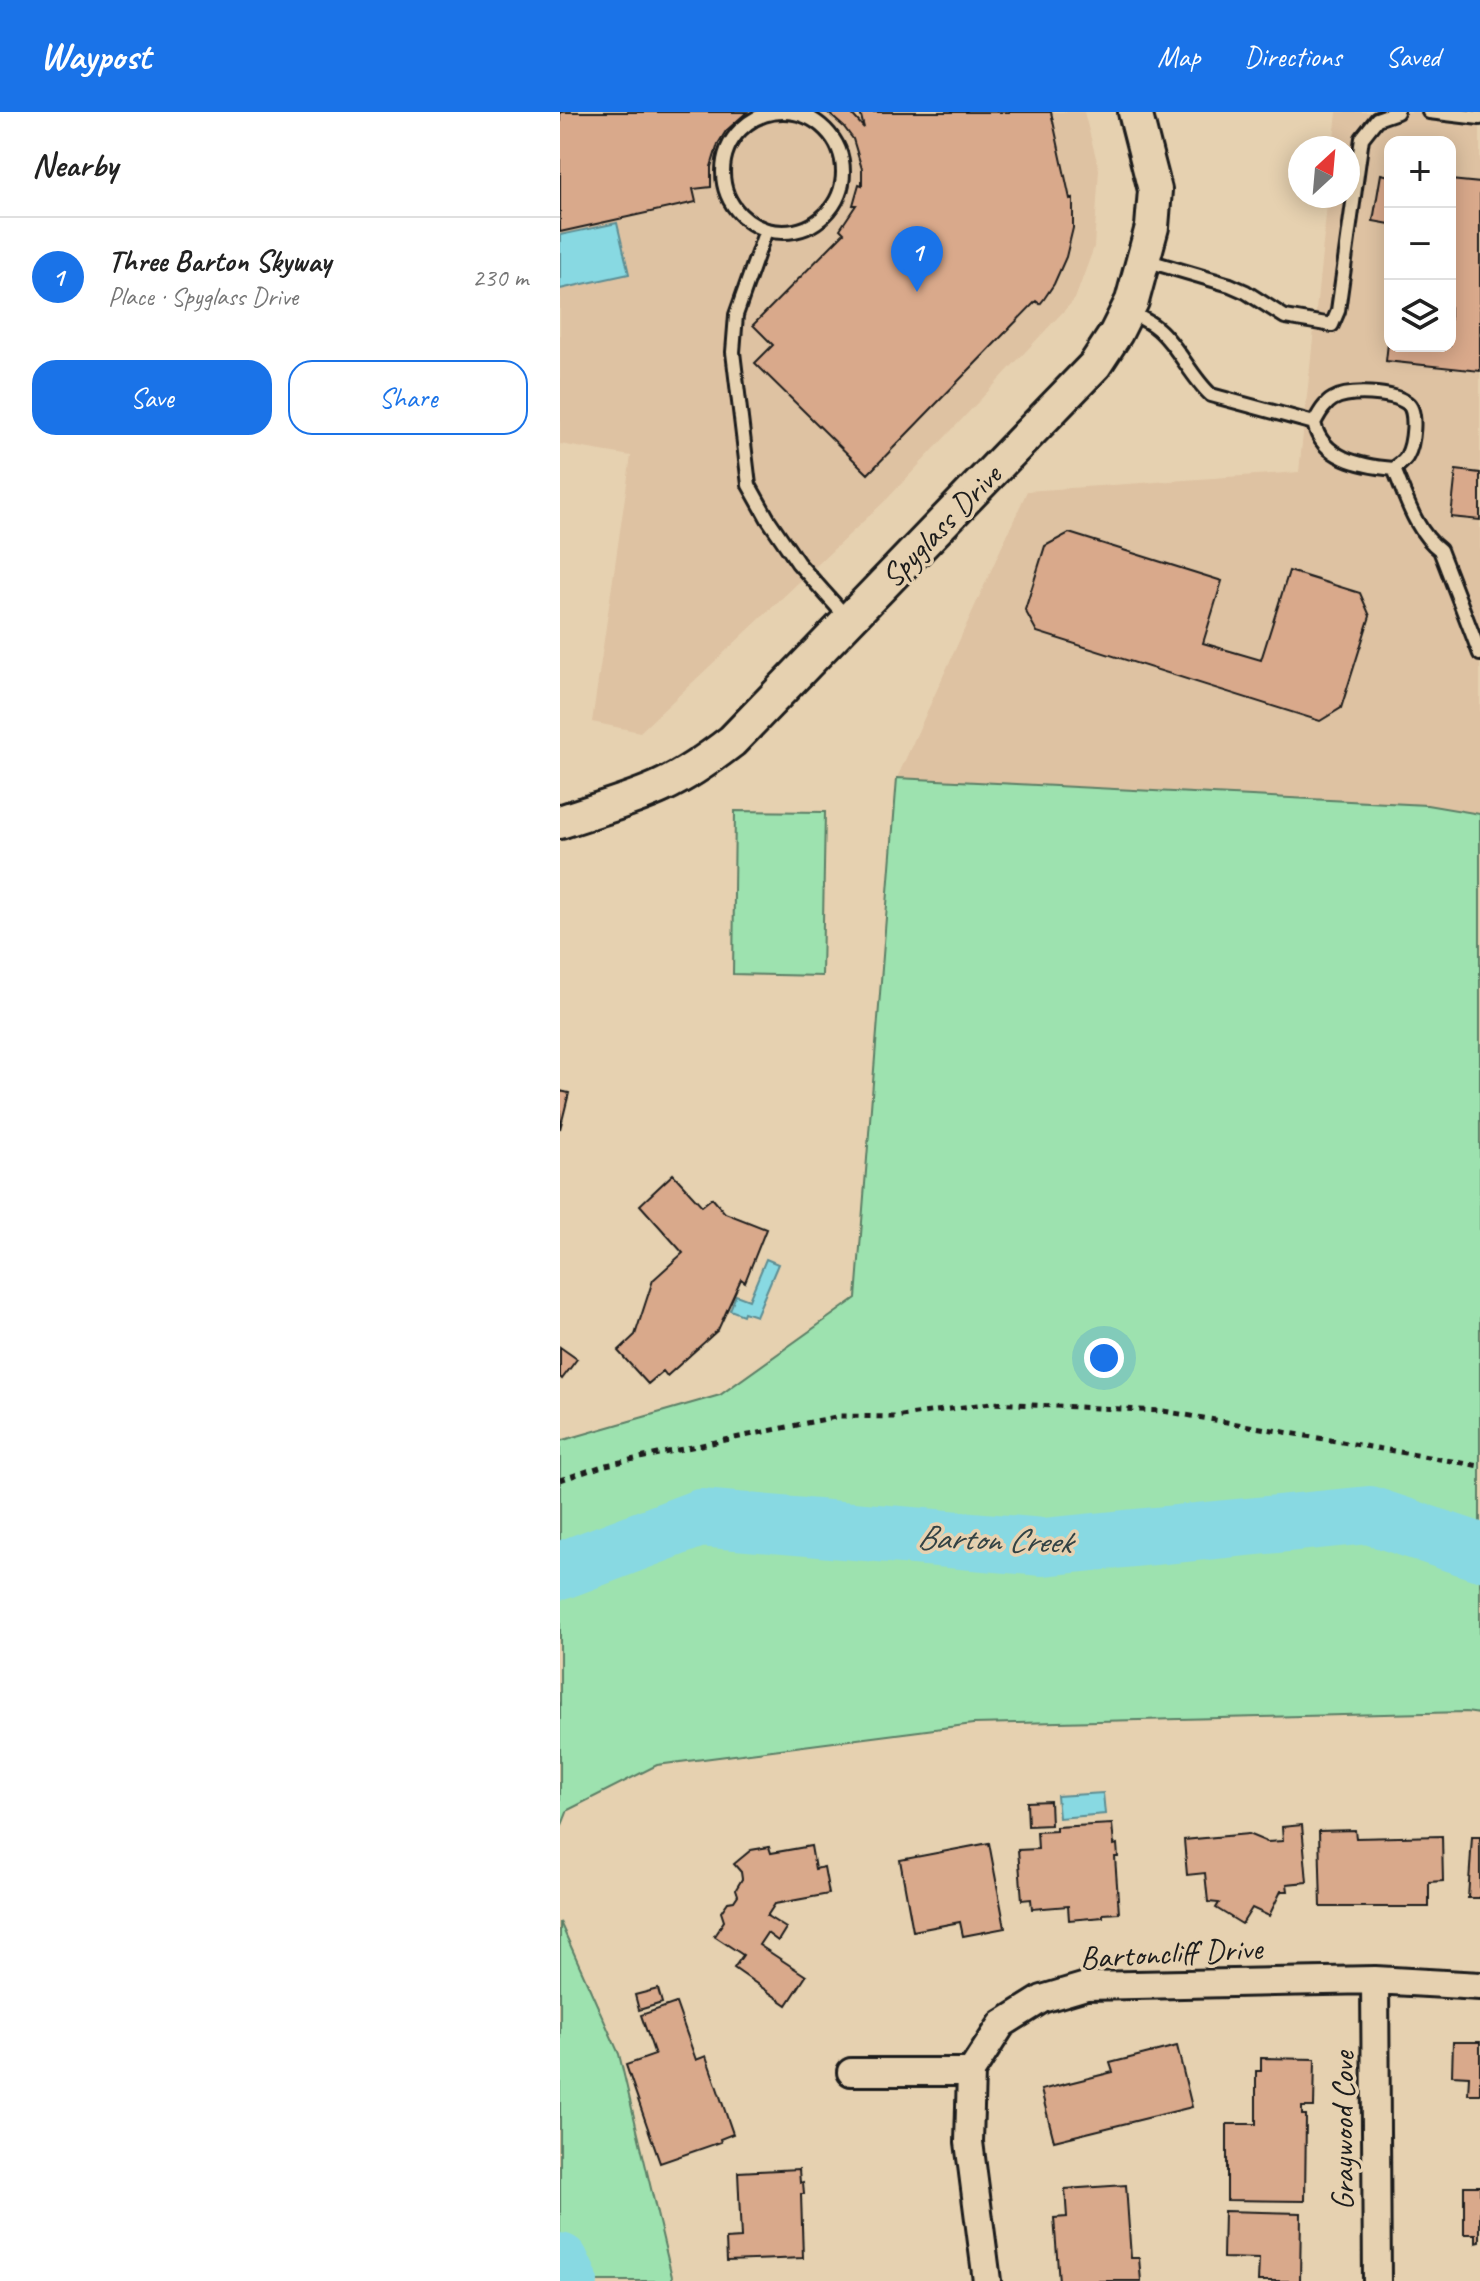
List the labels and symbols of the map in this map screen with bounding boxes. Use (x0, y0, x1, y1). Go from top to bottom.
north arrow (1288, 136, 1360, 208)
pin: 1 (891, 226, 943, 292)
street label: Spyglass Drive (872, 454, 1012, 596)
your location (1084, 1338, 1124, 1378)
water label: Barton Creek (916, 1515, 1077, 1563)
street label: Bartoncliff Drive (1079, 1928, 1266, 1978)
street label: Graywood Cove (1322, 2049, 1363, 2210)

